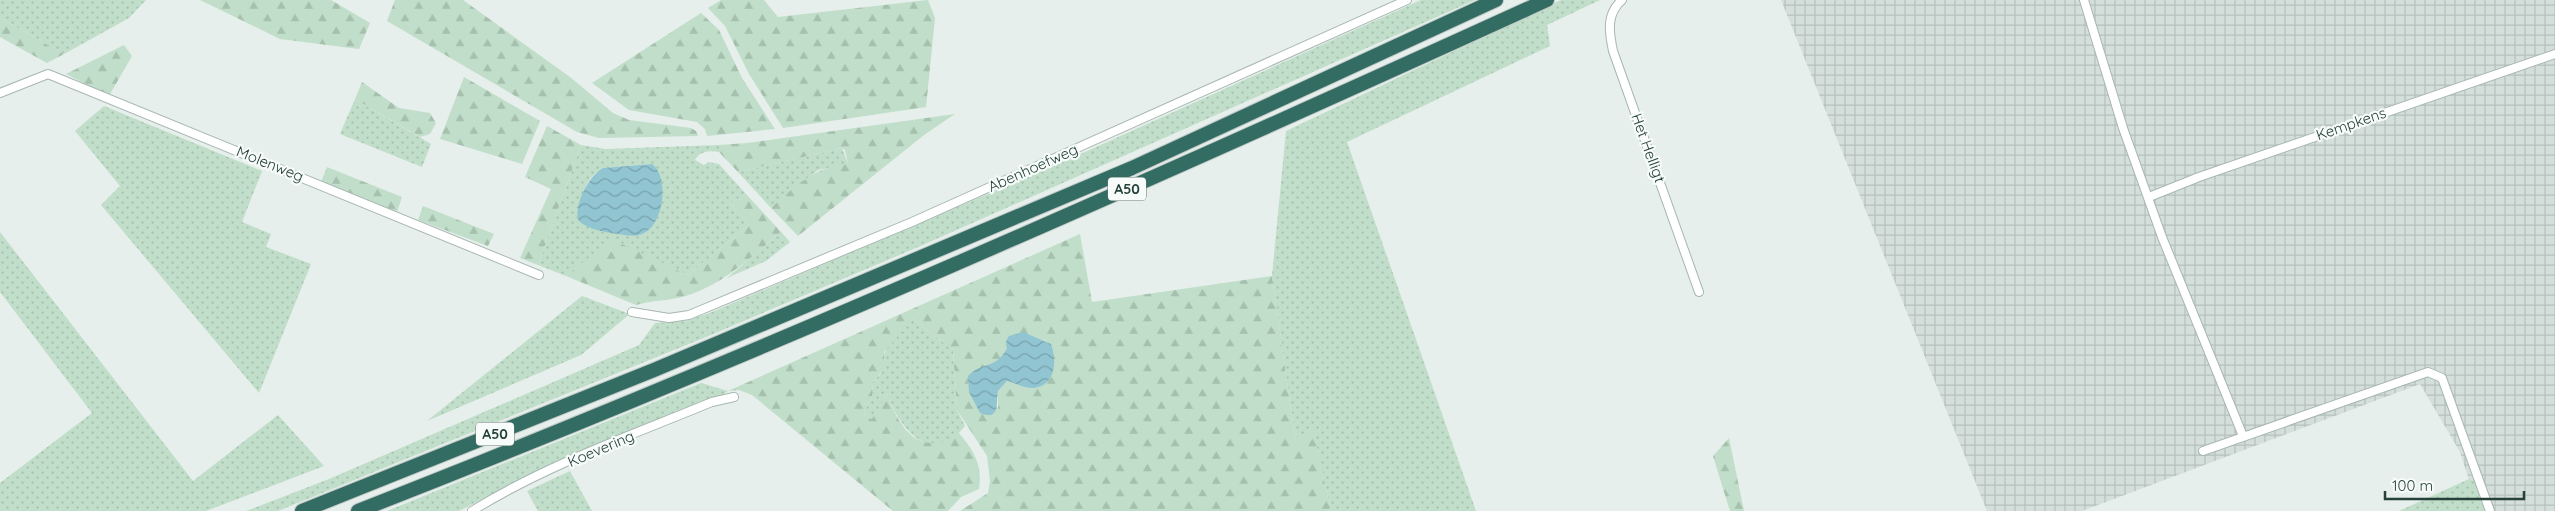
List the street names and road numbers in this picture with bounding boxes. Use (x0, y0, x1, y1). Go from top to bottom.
street label: Kempkens (2313, 103, 2388, 144)
street label: Het Helligt (1627, 111, 1670, 185)
street label: Abenhoefweg (985, 139, 1081, 196)
street label: Molenweg (234, 141, 307, 186)
road number: A50 (1108, 178, 1146, 200)
road number: A50 (476, 422, 514, 446)
street label: Koevering (565, 426, 637, 471)

